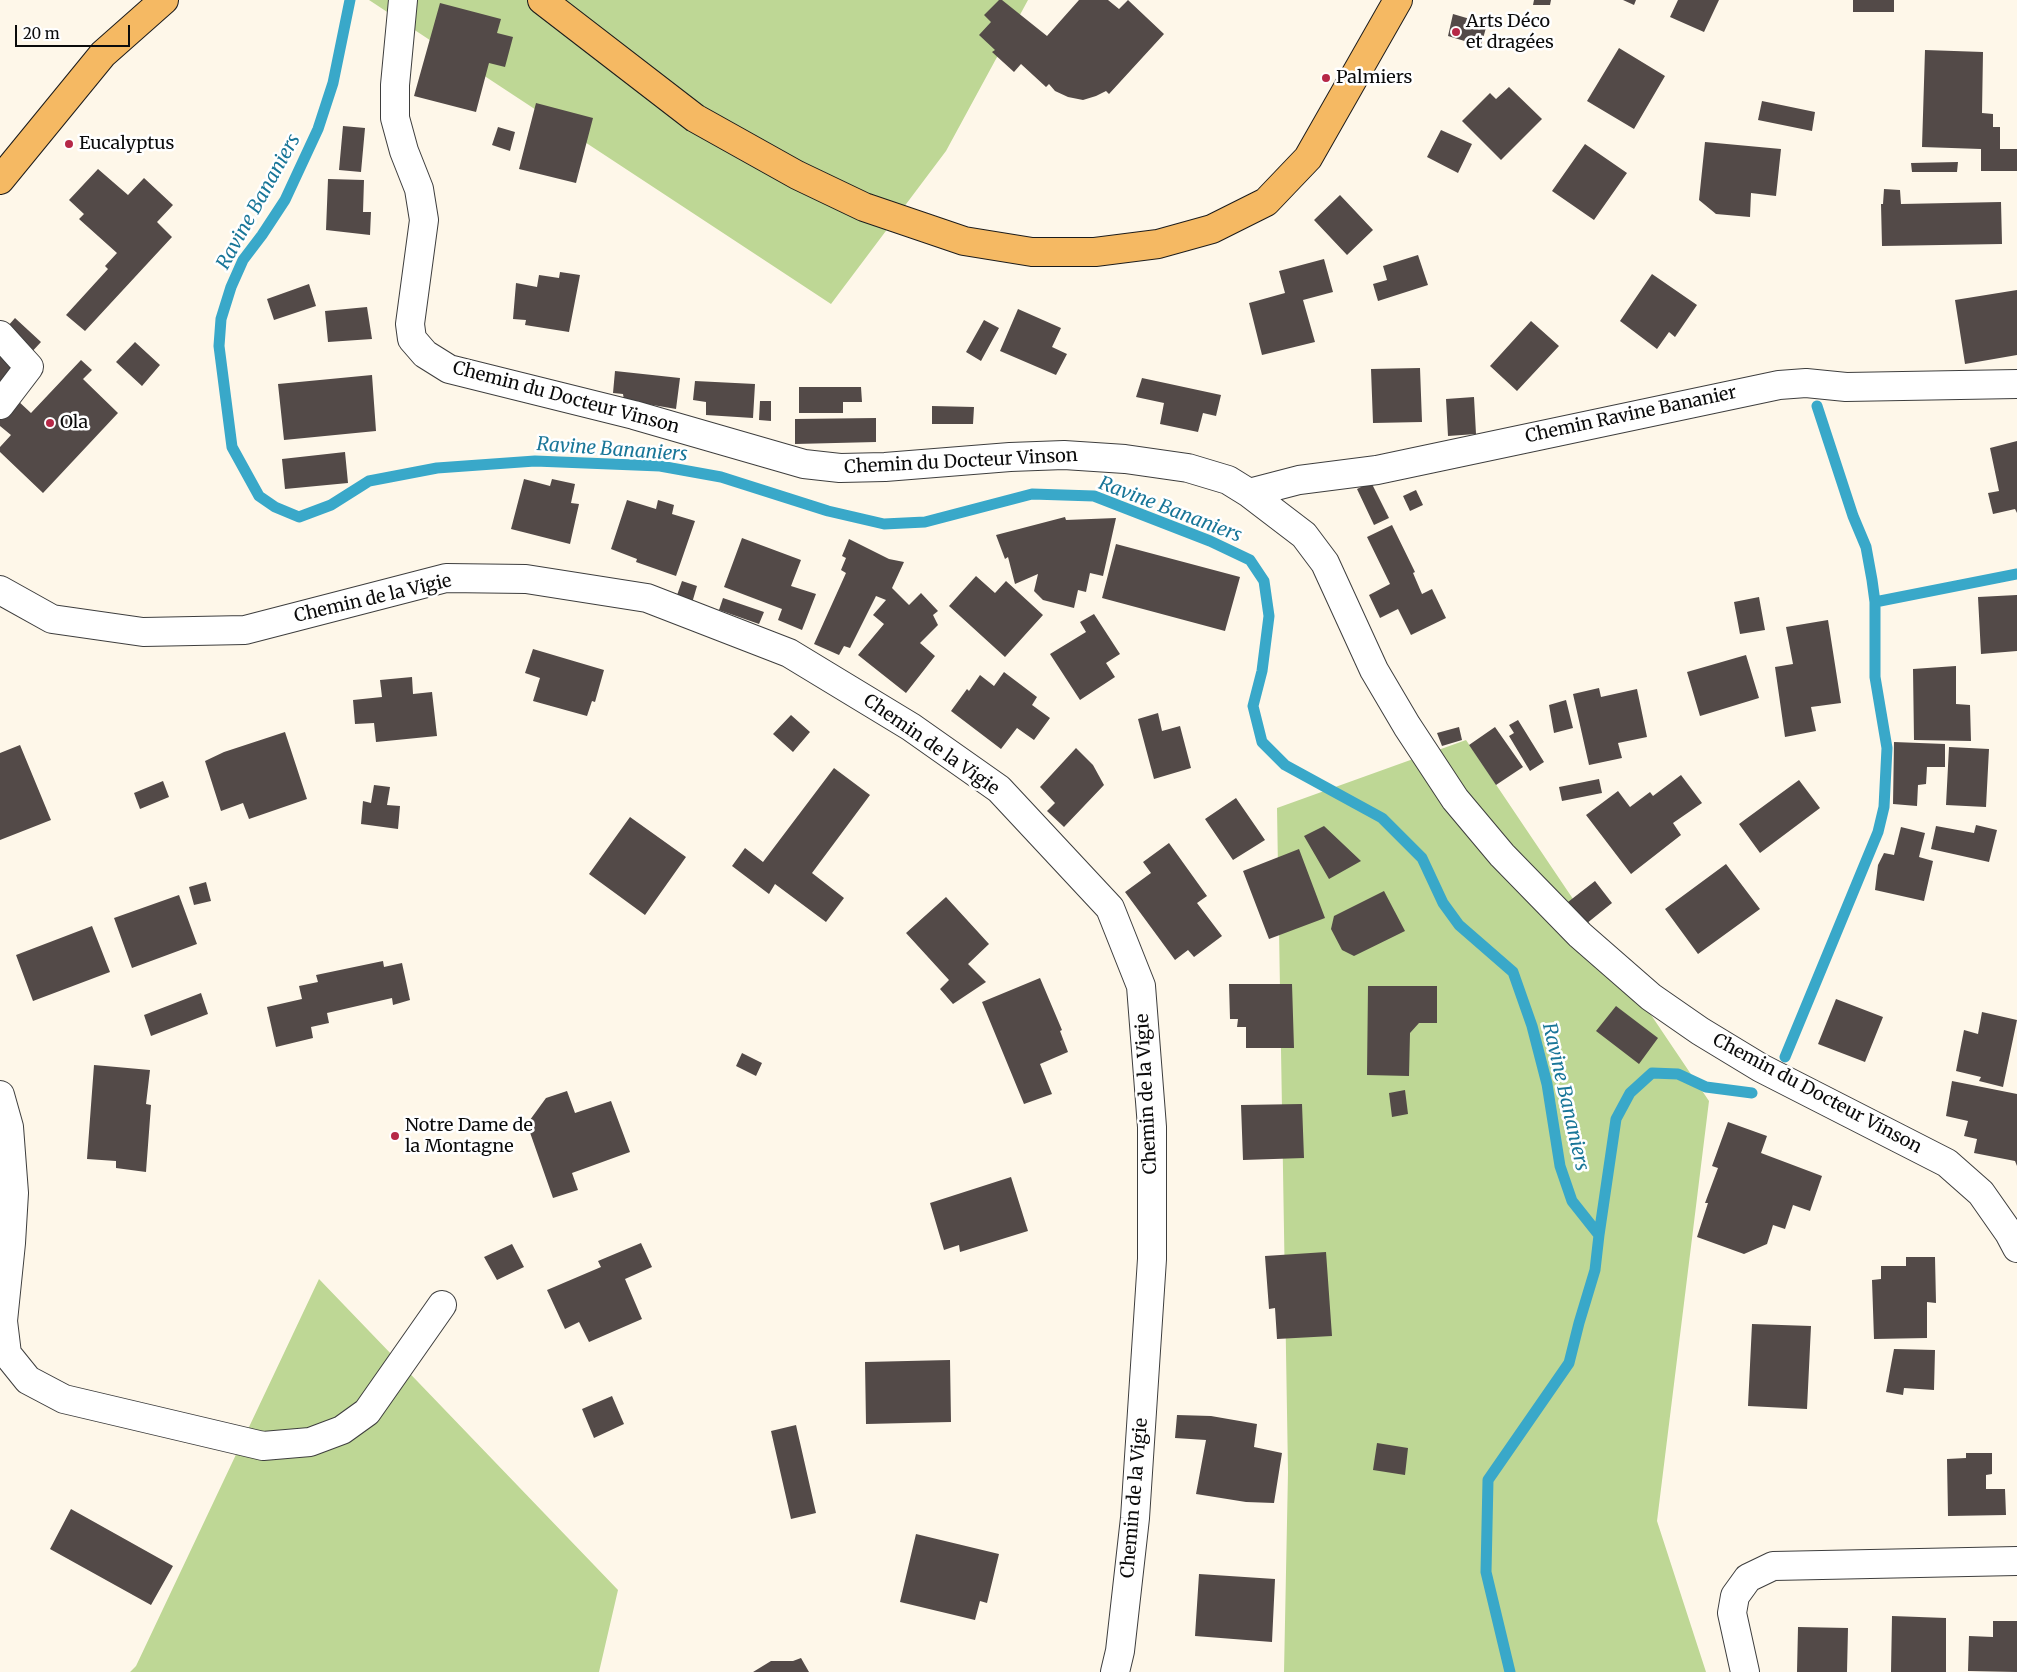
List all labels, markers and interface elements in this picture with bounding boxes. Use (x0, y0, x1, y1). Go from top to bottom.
place label: Arts Déco et dragées (1466, 11, 1554, 54)
scale bar (18, 15, 132, 47)
text: 20 m (23, 24, 60, 43)
marker: Arts Déco et dragées (1450, 26, 1462, 38)
place label: Palmiers (1336, 67, 1412, 89)
marker: Palmiers (1320, 72, 1332, 84)
water label: Ravine Bananiers (212, 130, 306, 274)
place label: Eucalyptus (79, 133, 174, 155)
marker: Eucalyptus (63, 138, 75, 150)
street label: Chemin du Docteur Vinson (450, 357, 682, 439)
street label: Chemin Ravine Bananier (1523, 382, 1739, 448)
place label: Ola (60, 412, 88, 434)
marker: Ola (44, 417, 56, 429)
water label: Ravine Bananiers (536, 433, 688, 467)
street label: Chemin du Docteur Vinson (844, 445, 1078, 479)
water label: Ravine Bananiers (1095, 472, 1245, 548)
street label: Chemin de la Vigie (292, 570, 454, 628)
street label: Chemin de la Vigie (859, 690, 1003, 800)
street label: Chemin de la Vigie (1132, 1013, 1162, 1175)
water label: Ravine Bananiers (1537, 1021, 1593, 1173)
street label: Chemin du Docteur Vinson (1709, 1030, 1925, 1158)
place label: Notre Dame de la Montagne (405, 1115, 533, 1158)
marker: Notre Dame de la Montagne (389, 1130, 401, 1142)
street label: Chemin de la Vigie (1117, 1417, 1153, 1579)

